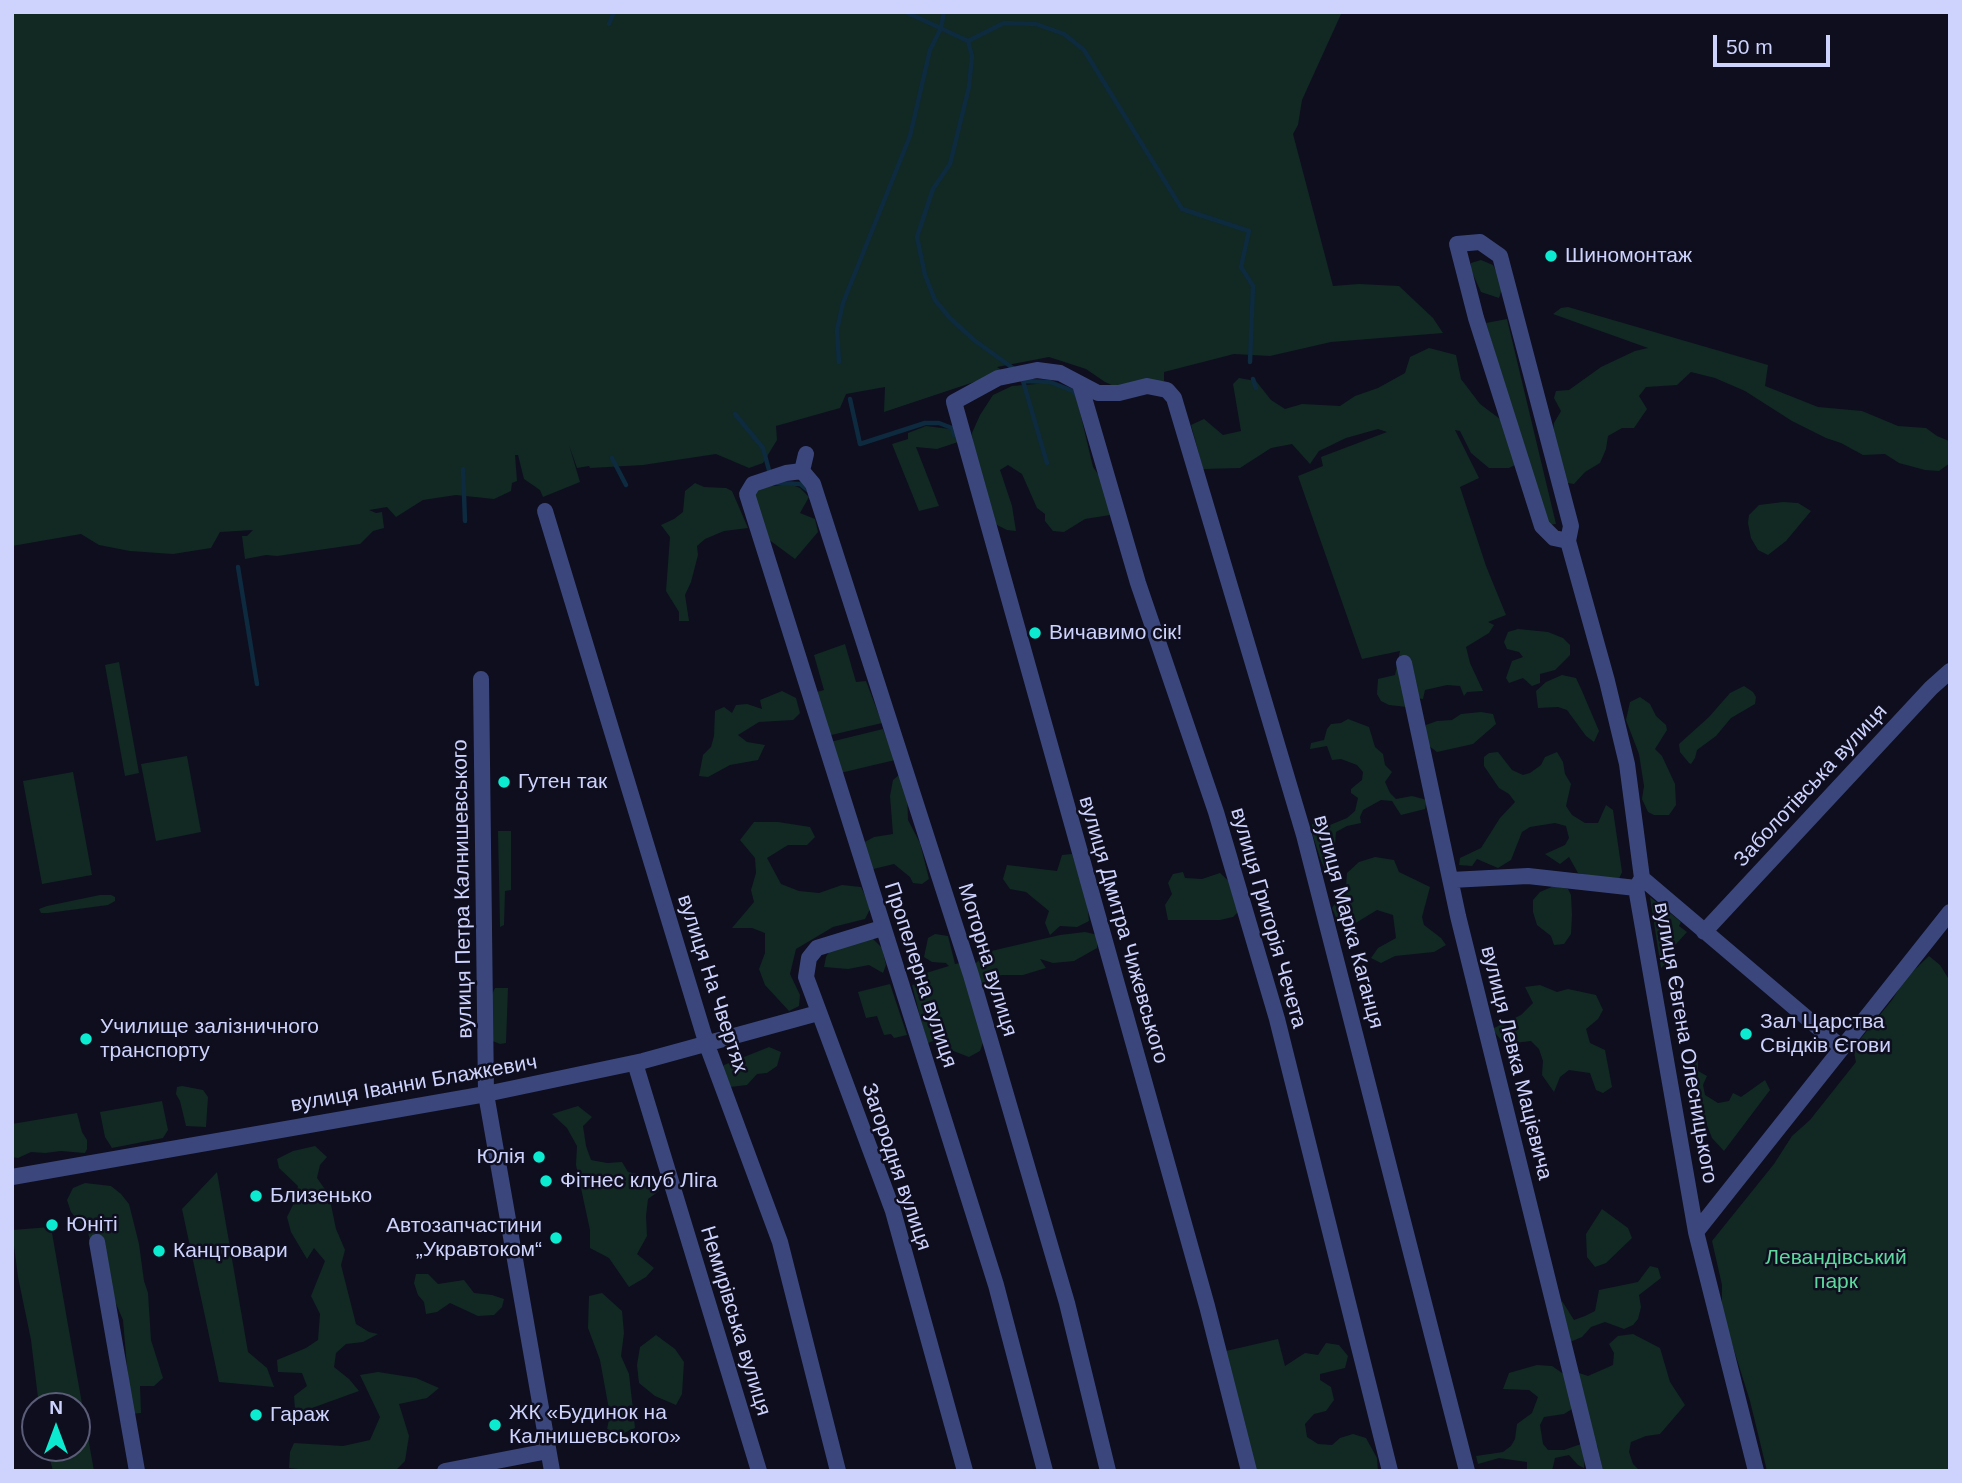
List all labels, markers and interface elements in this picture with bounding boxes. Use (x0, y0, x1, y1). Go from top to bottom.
scale bar (1717, 21, 1834, 65)
text: 50 m (1726, 35, 1773, 58)
place label: Шиномонтаж (1565, 243, 1692, 269)
marker: Шиномонтаж (1543, 248, 1559, 264)
place label: Вичавимо сік! (1049, 620, 1182, 646)
marker: Вичавимо сік! (1027, 625, 1043, 641)
street label: Заболотівська вулиця (1729, 699, 1893, 873)
street label: вулиця Петра Калнишевського (448, 739, 478, 1039)
place label: Гутен так (518, 769, 607, 795)
marker: Гутен так (496, 774, 512, 790)
street label: вулиця Дмитра Чижевського (1073, 793, 1173, 1067)
street label: вулиця Григорія Чечета (1224, 805, 1312, 1031)
street label: вулиця Марка Каганця (1307, 812, 1389, 1032)
street label: Пропелерна вулиця (878, 879, 962, 1071)
street label: Моторна вулиця (952, 880, 1022, 1040)
street label: вулиця На Чвертях (671, 892, 753, 1076)
street label: вулиця Євгена Олесницького (1648, 900, 1722, 1186)
street label: вулиця Левка Мацієвича (1475, 943, 1557, 1183)
place label: Зал Царства Свідків Єгови (1760, 1009, 1891, 1059)
place label: Училище залізничного транспорту (100, 1014, 319, 1064)
marker: Зал Царства Свідків Єгови (1738, 1026, 1754, 1042)
marker: Училище залізничного транспорту (78, 1031, 94, 1047)
street label: вулиця Іванни Блажкевич (289, 1050, 539, 1118)
street label: Загородня вулиця (856, 1080, 936, 1254)
place label: Юлія (476, 1144, 525, 1170)
marker: Юлія (531, 1149, 547, 1165)
place label: Фітнес клуб Ліга (560, 1168, 717, 1194)
marker: Фітнес клуб Ліга (538, 1173, 554, 1189)
place label: Близенько (270, 1183, 372, 1209)
marker: Близенько (248, 1188, 264, 1204)
place label: Юніті (66, 1212, 118, 1238)
place label: Автозапчастини „Укравтоком“ (386, 1213, 542, 1263)
marker: Юніті (44, 1217, 60, 1233)
street label: Немирівська вулиця (694, 1223, 776, 1419)
marker: Автозапчастини „Укравтоком“ (548, 1230, 564, 1246)
place label: Канцтовари (173, 1238, 288, 1264)
marker: Канцтовари (151, 1243, 167, 1259)
park label: Левандівський парк (1765, 1245, 1907, 1295)
north arrow (21, 1392, 91, 1462)
text: N (49, 1397, 63, 1418)
place label: ЖК «Будинок на Калнишевського» (509, 1400, 681, 1450)
place label: Гараж (270, 1402, 329, 1428)
marker: Гараж (248, 1407, 264, 1423)
marker: ЖК «Будинок на Калнишевського» (487, 1417, 503, 1433)

